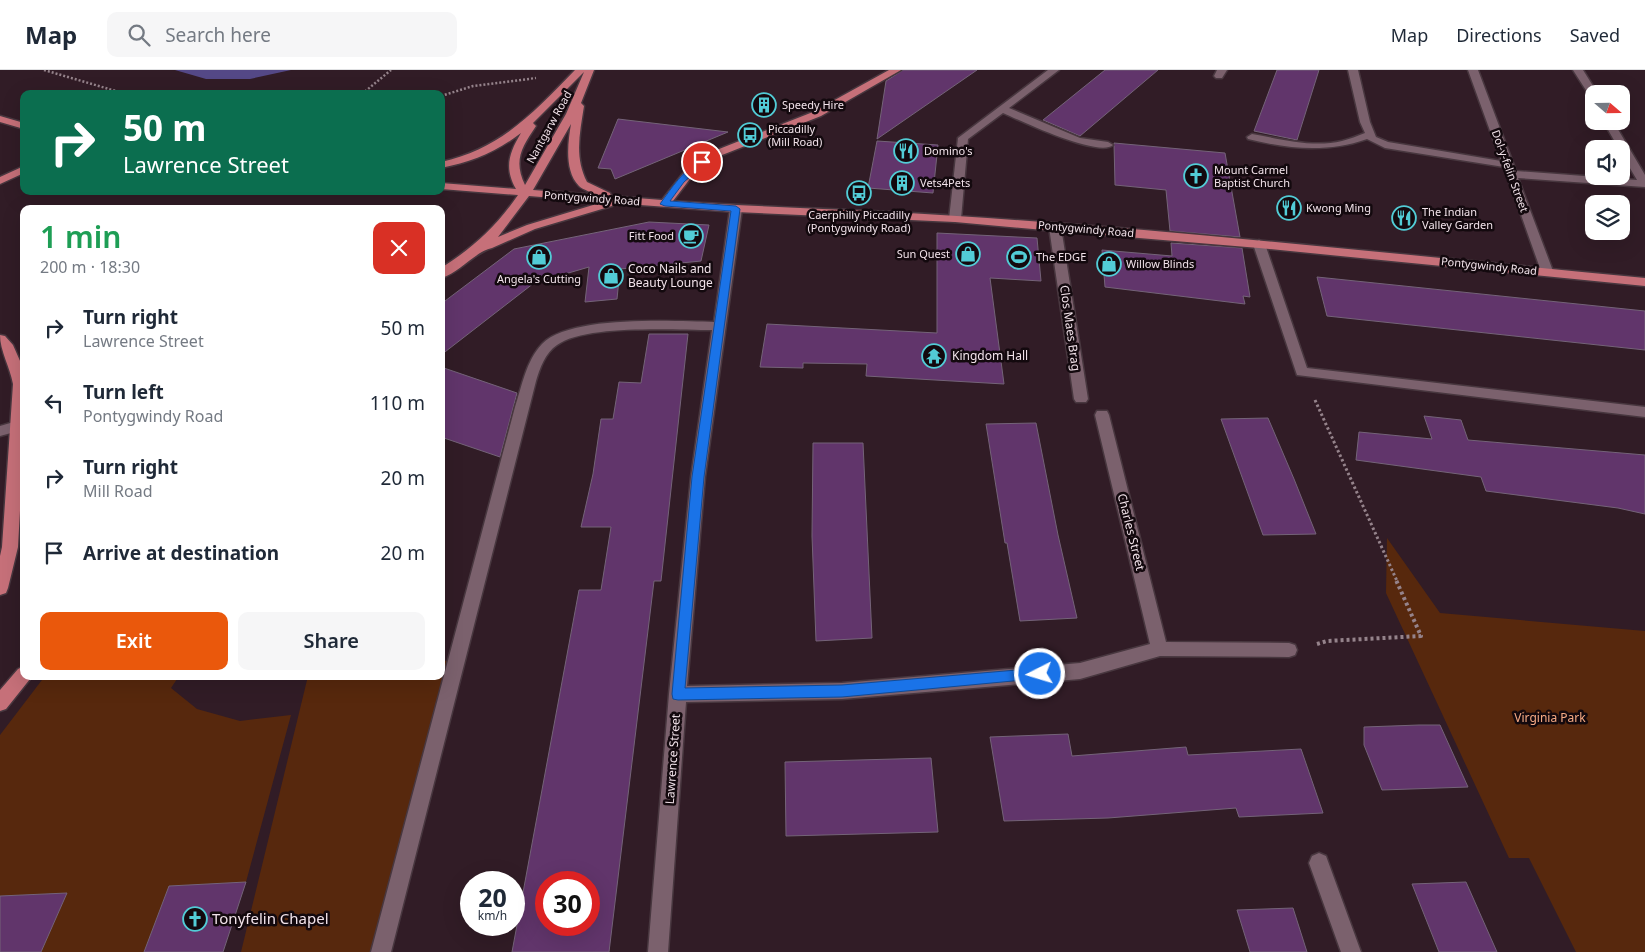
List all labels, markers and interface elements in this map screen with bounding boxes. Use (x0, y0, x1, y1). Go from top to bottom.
search box (107, 12, 457, 57)
text: Map (25, 18, 77, 51)
icon: search (125, 21, 153, 49)
text: Search here (165, 22, 271, 48)
text: Map (1391, 23, 1428, 47)
text: Directions (1456, 23, 1542, 47)
text: Saved (1570, 23, 1620, 47)
north arrow (1585, 85, 1630, 130)
map controls (1585, 85, 1630, 240)
street label: Nantgarw Road (522, 88, 575, 166)
building icon: Speedy Hire (751, 92, 777, 118)
place label: Speedy Hire (782, 97, 844, 112)
text: 50 m (123, 104, 206, 151)
icon: right (40, 110, 105, 175)
place label: Piccadilly (Mill Road) (768, 121, 822, 149)
bus stop icon: Piccadilly (Mill Road) (737, 122, 763, 148)
street label: Dol-y-felin Street (1489, 128, 1532, 214)
restaurant icon: Domino's (893, 138, 919, 164)
button: sound (1585, 140, 1630, 185)
pin (681, 141, 723, 183)
place label: Domino's (924, 143, 973, 158)
icon: arrive (688, 148, 716, 176)
text: Lawrence Street (123, 149, 289, 179)
place label: Mount Carmel Baptist Church (1214, 162, 1290, 190)
church icon: Mount Carmel Baptist Church (1183, 163, 1209, 189)
building icon: Vets4Pets (889, 170, 915, 196)
place label: Vets4Pets (920, 175, 970, 190)
bus stop icon: Caerphilly Piccadilly (Pontygwindy Road) (846, 180, 872, 206)
street label: Pontygwindy Road (543, 187, 641, 208)
restaurant icon: Kwong Ming (1276, 195, 1302, 221)
button: layers (1585, 195, 1630, 240)
place label: Kwong Ming (1306, 200, 1371, 215)
place label: The Indian Valley Garden (1422, 204, 1493, 232)
restaurant icon: The Indian Valley Garden (1391, 205, 1417, 231)
place label: Caerphilly Piccadilly (Pontygwindy Road) (807, 207, 911, 235)
text: 1 min (40, 216, 121, 257)
street label: Pontygwindy Road (1037, 217, 1135, 240)
button: close (373, 222, 425, 274)
cafe icon: Fitt Food (678, 223, 704, 249)
place label: Fitt Food (629, 228, 674, 243)
shop icon: Sun Quest (955, 241, 981, 267)
shop icon: Angela's Cutting (526, 244, 552, 270)
sports icon: The EDGE (1006, 244, 1032, 270)
place label: Sun Quest (897, 246, 950, 261)
place label: The EDGE (1036, 249, 1086, 264)
shop icon: Willow Blinds (1096, 251, 1122, 277)
street label: Pontygwindy Road (1440, 253, 1538, 278)
text: 200 m · 18:30 (40, 256, 140, 278)
place label: Willow Blinds (1126, 256, 1194, 271)
place label: Coco Nails and Beauty Lounge (628, 260, 713, 291)
shop icon: Coco Nails and Beauty Lounge (598, 263, 624, 289)
place label: Angela's Cutting (497, 271, 581, 286)
street label: Clos Maes Brag (1056, 284, 1085, 372)
text: Turn right (83, 304, 178, 330)
icon: right (40, 314, 68, 342)
text: 50 m (381, 315, 425, 341)
text: Lawrence Street (83, 330, 204, 352)
temple icon: Kingdom Hall (921, 343, 947, 369)
place label: Kingdom Hall (952, 347, 1028, 364)
text: Turn left (83, 379, 164, 405)
icon: left (40, 389, 68, 417)
text: 110 m (370, 390, 425, 416)
text: Pontygwindy Road (83, 405, 223, 427)
text: Turn right (83, 454, 178, 480)
icon: right (40, 464, 68, 492)
text: 20 m (381, 465, 425, 491)
text: Mill Road (83, 480, 153, 502)
street label: Charles Street (1114, 492, 1149, 573)
icon: arrive (40, 539, 68, 567)
text: Arrive at destination (83, 540, 279, 566)
text: 20 m (381, 540, 425, 566)
button: Exit (40, 612, 228, 670)
button: Share (238, 612, 425, 670)
position arrow (1013, 647, 1065, 699)
park label: Virginia Park (1514, 709, 1586, 726)
street label: Lawrence Street (661, 713, 684, 805)
speed limit sign: 30 (535, 871, 600, 936)
text: 20 (478, 880, 507, 914)
church icon: Tonyfelin Chapel (182, 906, 208, 932)
text: km/h (478, 907, 507, 924)
place label: Tonyfelin Chapel (212, 908, 329, 928)

